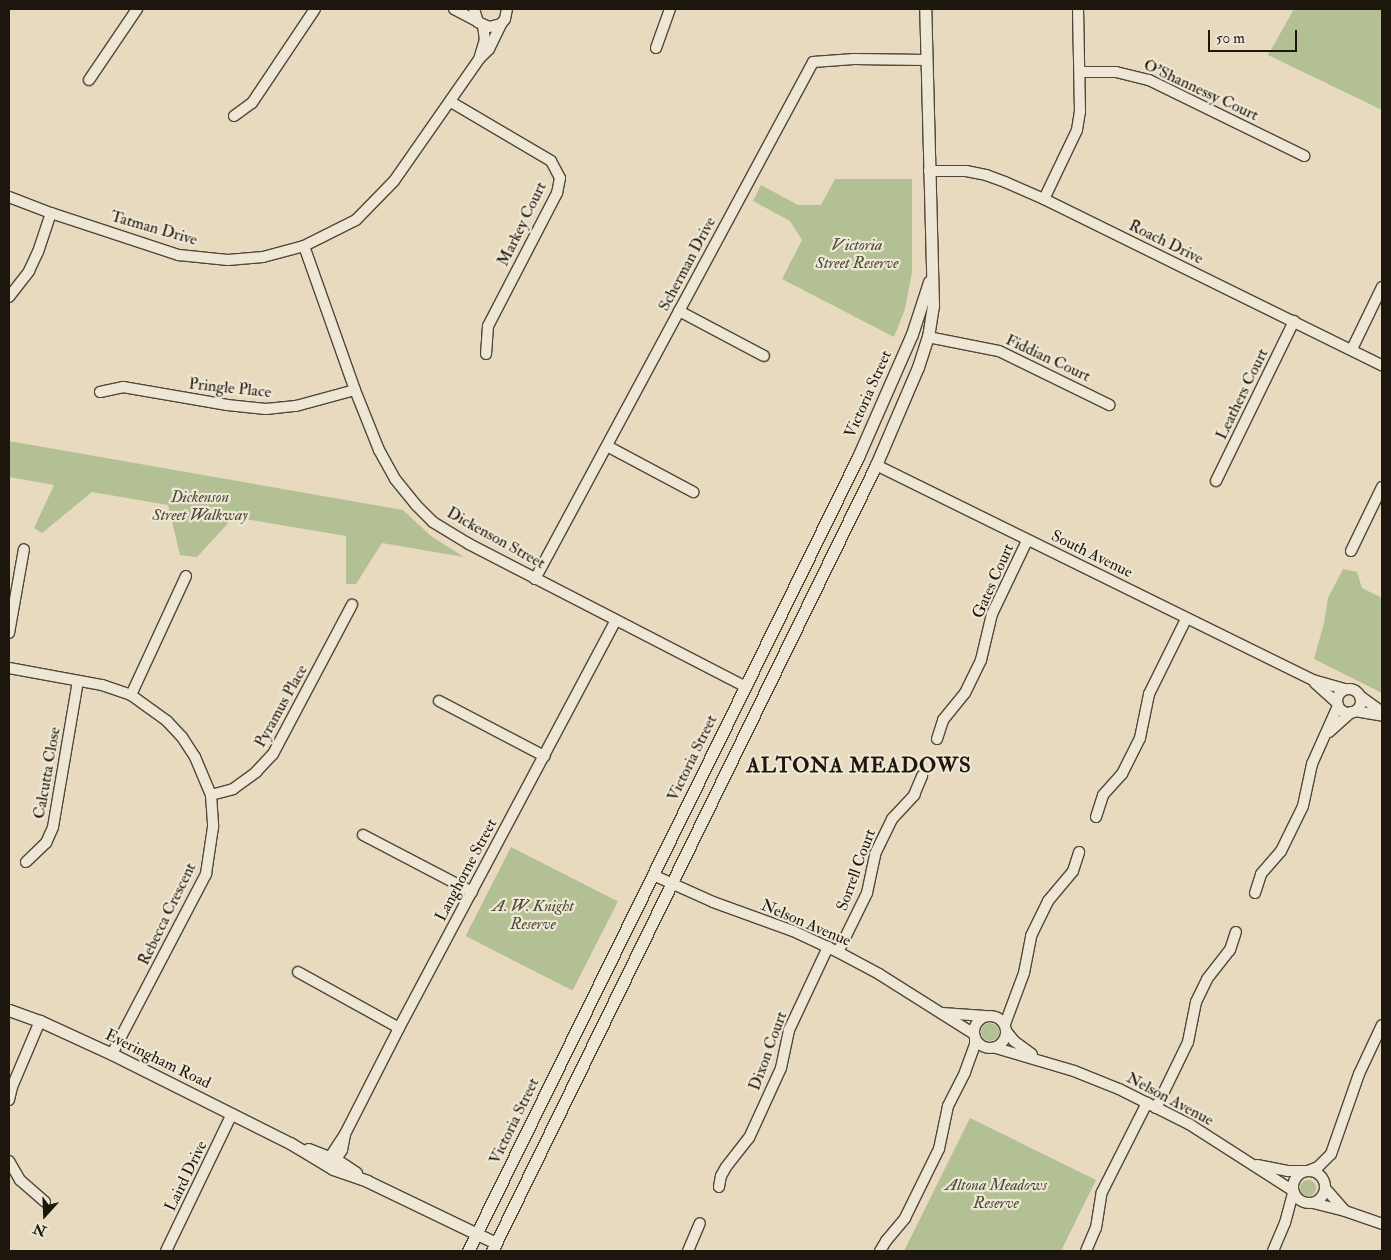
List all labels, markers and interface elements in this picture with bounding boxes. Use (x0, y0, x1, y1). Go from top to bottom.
scale bar (1211, 20, 1300, 52)
text: 50 m (1216, 29, 1245, 48)
street label: O'Shannessy Court (1141, 55, 1261, 125)
street label: Markey Court (493, 179, 551, 269)
street label: Tatman Drive (109, 206, 199, 250)
street label: Scherman Drive (654, 214, 720, 314)
street label: Roach Drive (1126, 216, 1206, 268)
park label: Victoria Street Reserve (815, 235, 899, 273)
street label: Fiddian Court (1003, 330, 1093, 386)
street label: Leathers Court (1212, 345, 1272, 443)
street label: Victoria Street (840, 347, 896, 441)
street label: Pringle Place (188, 374, 272, 402)
park label: Dickenson Street Walkway (152, 487, 248, 525)
street label: Dickenson Street (444, 503, 548, 573)
street label: South Avenue (1048, 526, 1136, 582)
street label: Gates Court (968, 541, 1018, 621)
street label: Pyramus Place (250, 661, 312, 751)
street label: Victoria Street (663, 712, 721, 804)
street label: Calcutta Close (29, 726, 65, 820)
district label: ALTONA MEADOWS (745, 753, 973, 779)
street label: Langhorne Street (431, 816, 501, 924)
street label: Sorrell Court (832, 827, 880, 913)
street label: Rebecca Crescent (134, 860, 200, 968)
street label: Nelson Avenue (758, 895, 854, 951)
park label: A. W. Knight Reserve (492, 896, 574, 934)
street label: Dixon Court (745, 1009, 791, 1093)
street label: Everingham Road (102, 1025, 214, 1093)
street label: Nelson Avenue (1123, 1068, 1217, 1130)
street label: Victoria Street (485, 1075, 543, 1167)
street label: Laird Drive (161, 1138, 211, 1214)
park label: Altona Meadows Reserve (945, 1175, 1047, 1213)
north arrow (20, 1190, 70, 1240)
text: N (31, 1219, 49, 1240)

